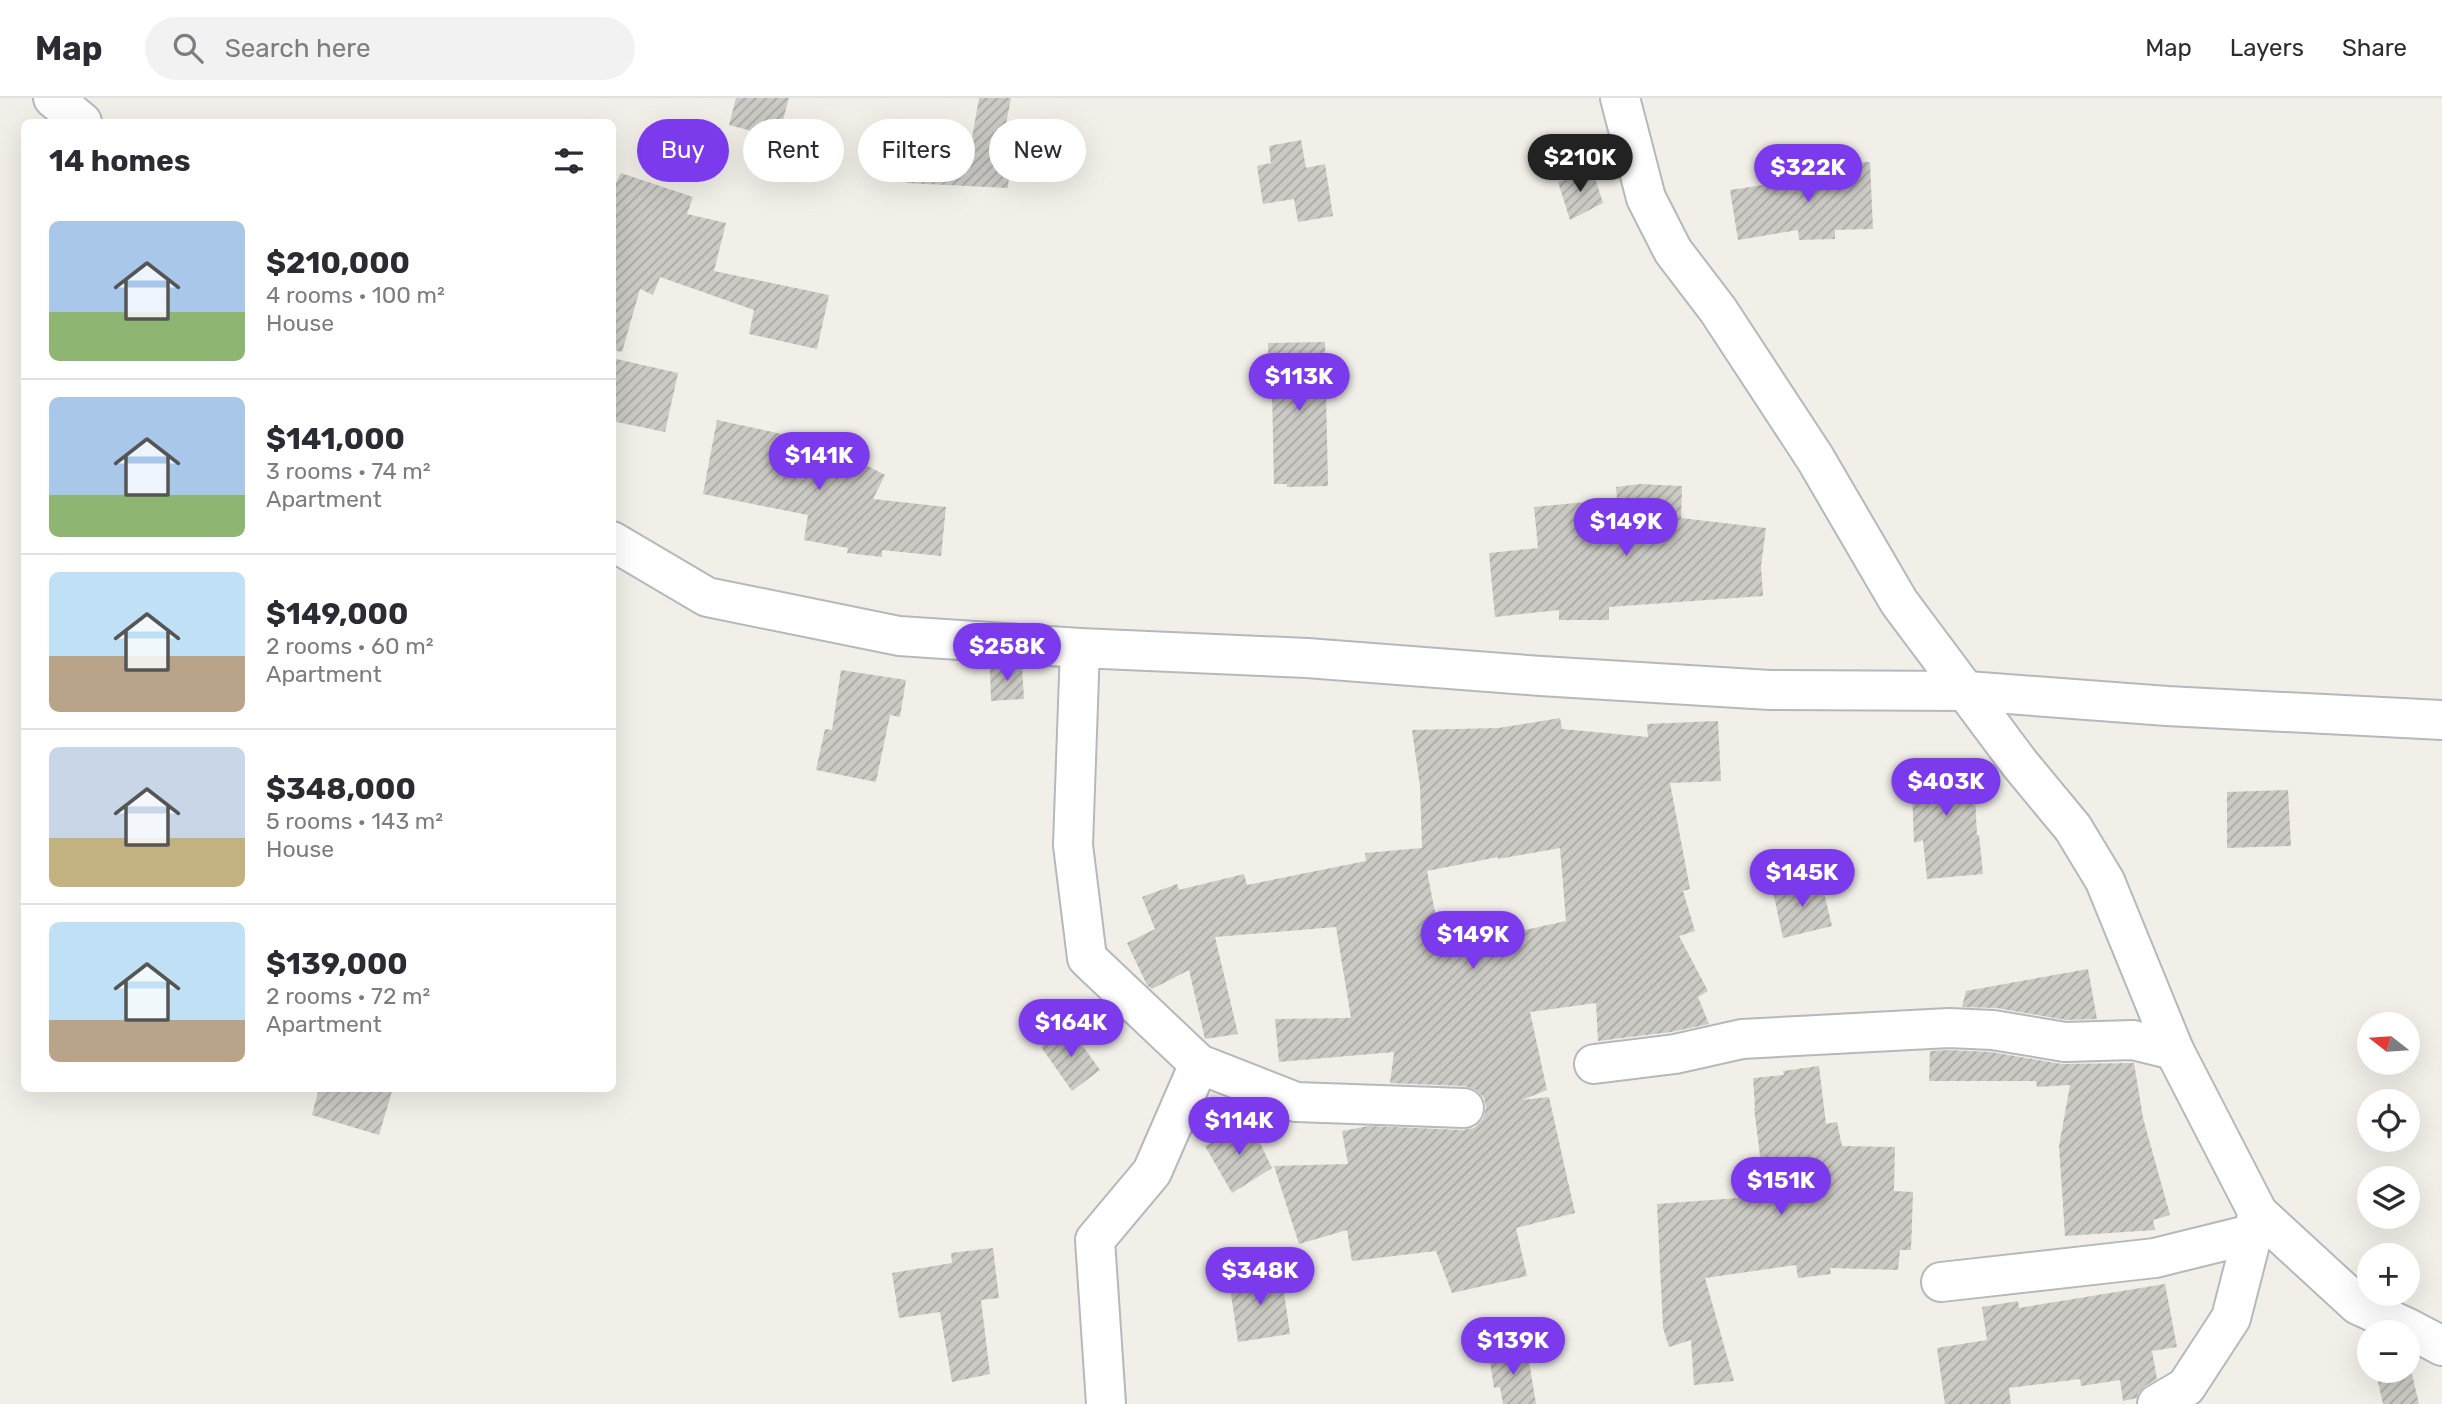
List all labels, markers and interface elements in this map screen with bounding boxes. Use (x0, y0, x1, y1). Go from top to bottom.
search box (145, 17, 635, 80)
text: Map (35, 29, 103, 68)
icon: search (169, 29, 207, 67)
text: Search here (225, 33, 370, 64)
text: Map (2145, 34, 2192, 62)
text: Layers (2230, 34, 2304, 62)
text: Share (2342, 34, 2407, 62)
chip: Buy (637, 119, 729, 182)
chip: Rent (743, 119, 844, 182)
chip: Filters (858, 119, 975, 182)
chip: New (989, 119, 1086, 182)
pin: $210K (1531, 134, 1629, 194)
icon: filters (550, 142, 588, 180)
text: 14 homes (49, 143, 191, 179)
text: $210K (1544, 143, 1616, 171)
pin: $322K (1759, 144, 1857, 204)
text: $322K (1770, 153, 1846, 181)
text: $210,000 (266, 245, 410, 281)
icon: home (105, 249, 189, 333)
text: 4 rooms · 100 m² (266, 281, 445, 309)
text: House (266, 309, 334, 337)
pin: $113K (1250, 354, 1348, 413)
text: $113K (1265, 362, 1333, 390)
text: $141,000 (266, 421, 405, 457)
icon: home (105, 425, 189, 509)
pin: $141K (770, 432, 868, 492)
text: $141K (785, 441, 853, 469)
text: 3 rooms · 74 m² (266, 457, 431, 485)
text: Apartment (266, 485, 382, 513)
pin: $149K (1577, 498, 1675, 558)
text: $149K (1590, 507, 1662, 535)
text: $149,000 (266, 596, 408, 632)
icon: home (105, 600, 189, 684)
pin: $258K (958, 624, 1056, 683)
text: 2 rooms · 60 m² (266, 632, 434, 660)
text: $258K (969, 632, 1045, 660)
text: Apartment (266, 660, 382, 688)
pin: $403K (1897, 758, 1995, 818)
text: $403K (1907, 767, 1985, 795)
text: $348,000 (266, 771, 416, 807)
icon: home (105, 775, 189, 859)
text: 5 rooms · 143 m² (266, 807, 443, 835)
text: House (266, 835, 334, 863)
pin: $145K (1753, 850, 1851, 909)
text: $145K (1766, 858, 1838, 886)
pin: $149K (1424, 912, 1522, 971)
text: $149K (1437, 920, 1509, 948)
text: $139,000 (266, 946, 408, 982)
icon: home (105, 950, 189, 1034)
text: 2 rooms · 72 m² (266, 982, 430, 1010)
pin: $164K (1022, 1000, 1120, 1059)
text: $164K (1035, 1008, 1107, 1036)
text: Apartment (266, 1010, 382, 1038)
north arrow (2357, 1012, 2420, 1074)
map controls (2357, 1012, 2420, 1383)
button: locate (2357, 1089, 2420, 1152)
pin: $114K (1190, 1098, 1288, 1157)
text: $114K (1204, 1106, 1274, 1134)
pin: $151K (1732, 1158, 1830, 1217)
text: $151K (1747, 1166, 1815, 1194)
button: layers (2357, 1166, 2420, 1229)
button: + (2357, 1243, 2420, 1306)
pin: $348K (1211, 1248, 1309, 1307)
text: $348K (1221, 1256, 1299, 1284)
pin: $139K (1464, 1318, 1562, 1377)
button: − (2357, 1320, 2420, 1383)
text: $139K (1477, 1326, 1549, 1354)

